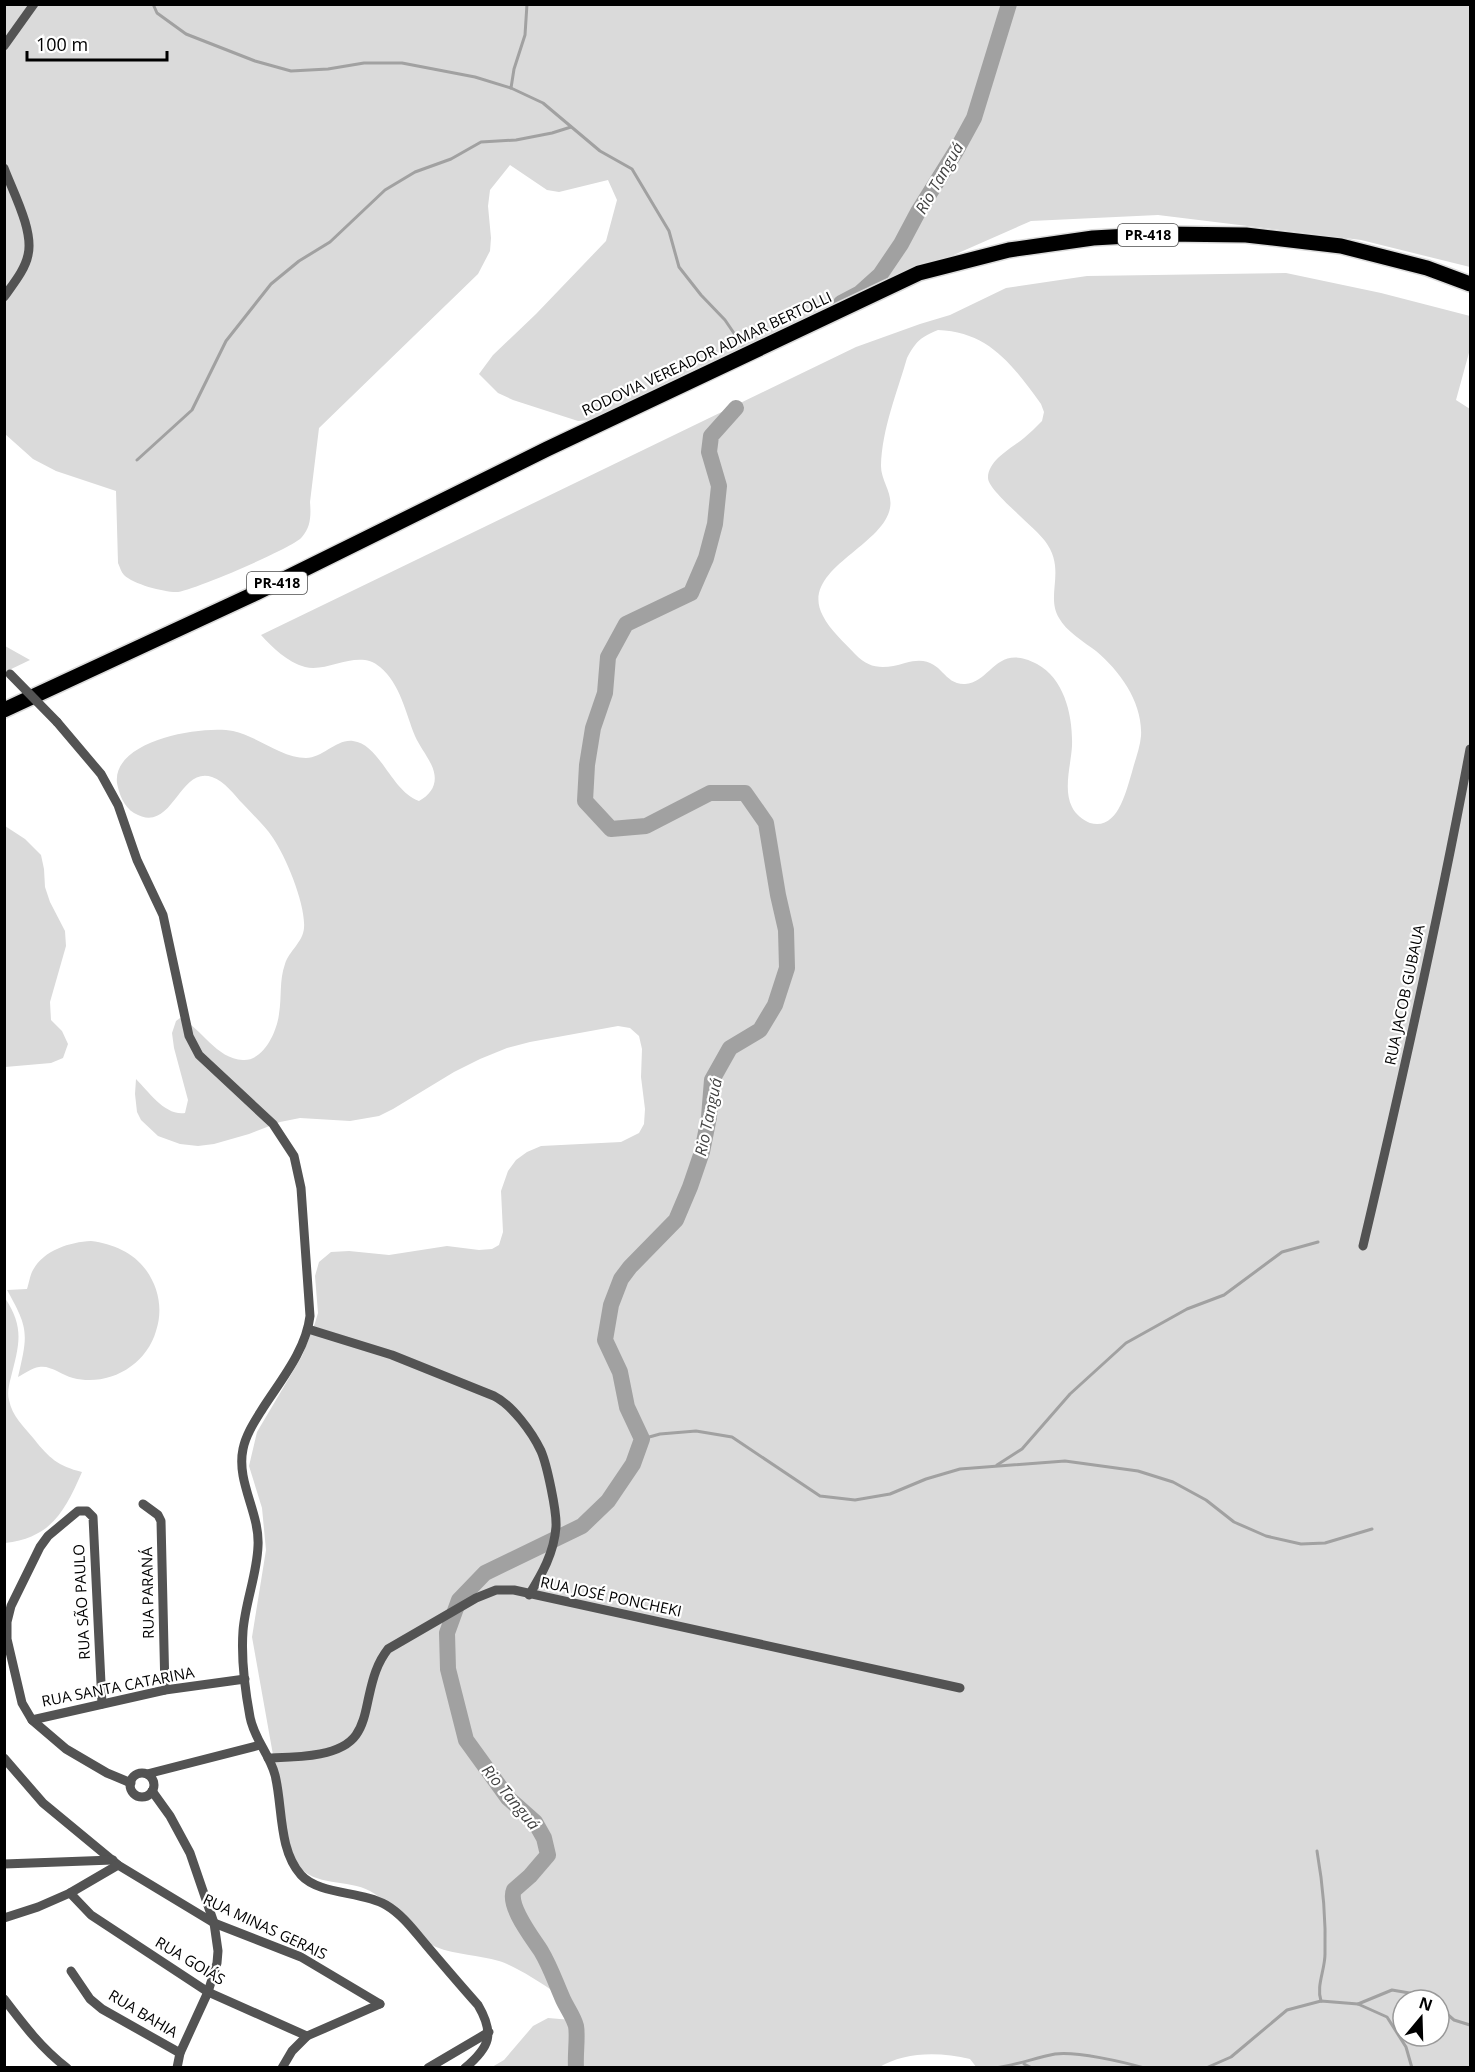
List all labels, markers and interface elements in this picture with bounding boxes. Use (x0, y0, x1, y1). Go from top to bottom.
scale bar (27, 24, 166, 62)
text: 100 m (36, 32, 88, 56)
water label: Rio Tanguá (910, 138, 968, 218)
road number: PR-418 (1118, 224, 1178, 246)
street label: RODOVIA VEREADOR ADMAR BERTOLLI (578, 286, 835, 420)
road number: PR-418 (247, 572, 307, 594)
street label: RUA JACOB GUBAUA (1379, 922, 1429, 1067)
water label: Rio Tanguá (689, 1076, 727, 1158)
street label: RUA SÃO PAULO (68, 1544, 94, 1660)
street label: RUA PARANÁ (136, 1547, 158, 1639)
street label: RUA JOSÉ PONCHEKI (539, 1571, 684, 1621)
street label: RUA SANTA CATARINA (40, 1661, 196, 1711)
water label: Rio Tanguá (477, 1760, 545, 1834)
street label: RUA MINAS GERAIS (200, 1889, 331, 1964)
street label: RUA GOIÁS (152, 1931, 229, 1989)
street label: RUA BAHIA (105, 1985, 182, 2042)
north arrow (1391, 1988, 1451, 2048)
text: N (1416, 1991, 1436, 2016)

